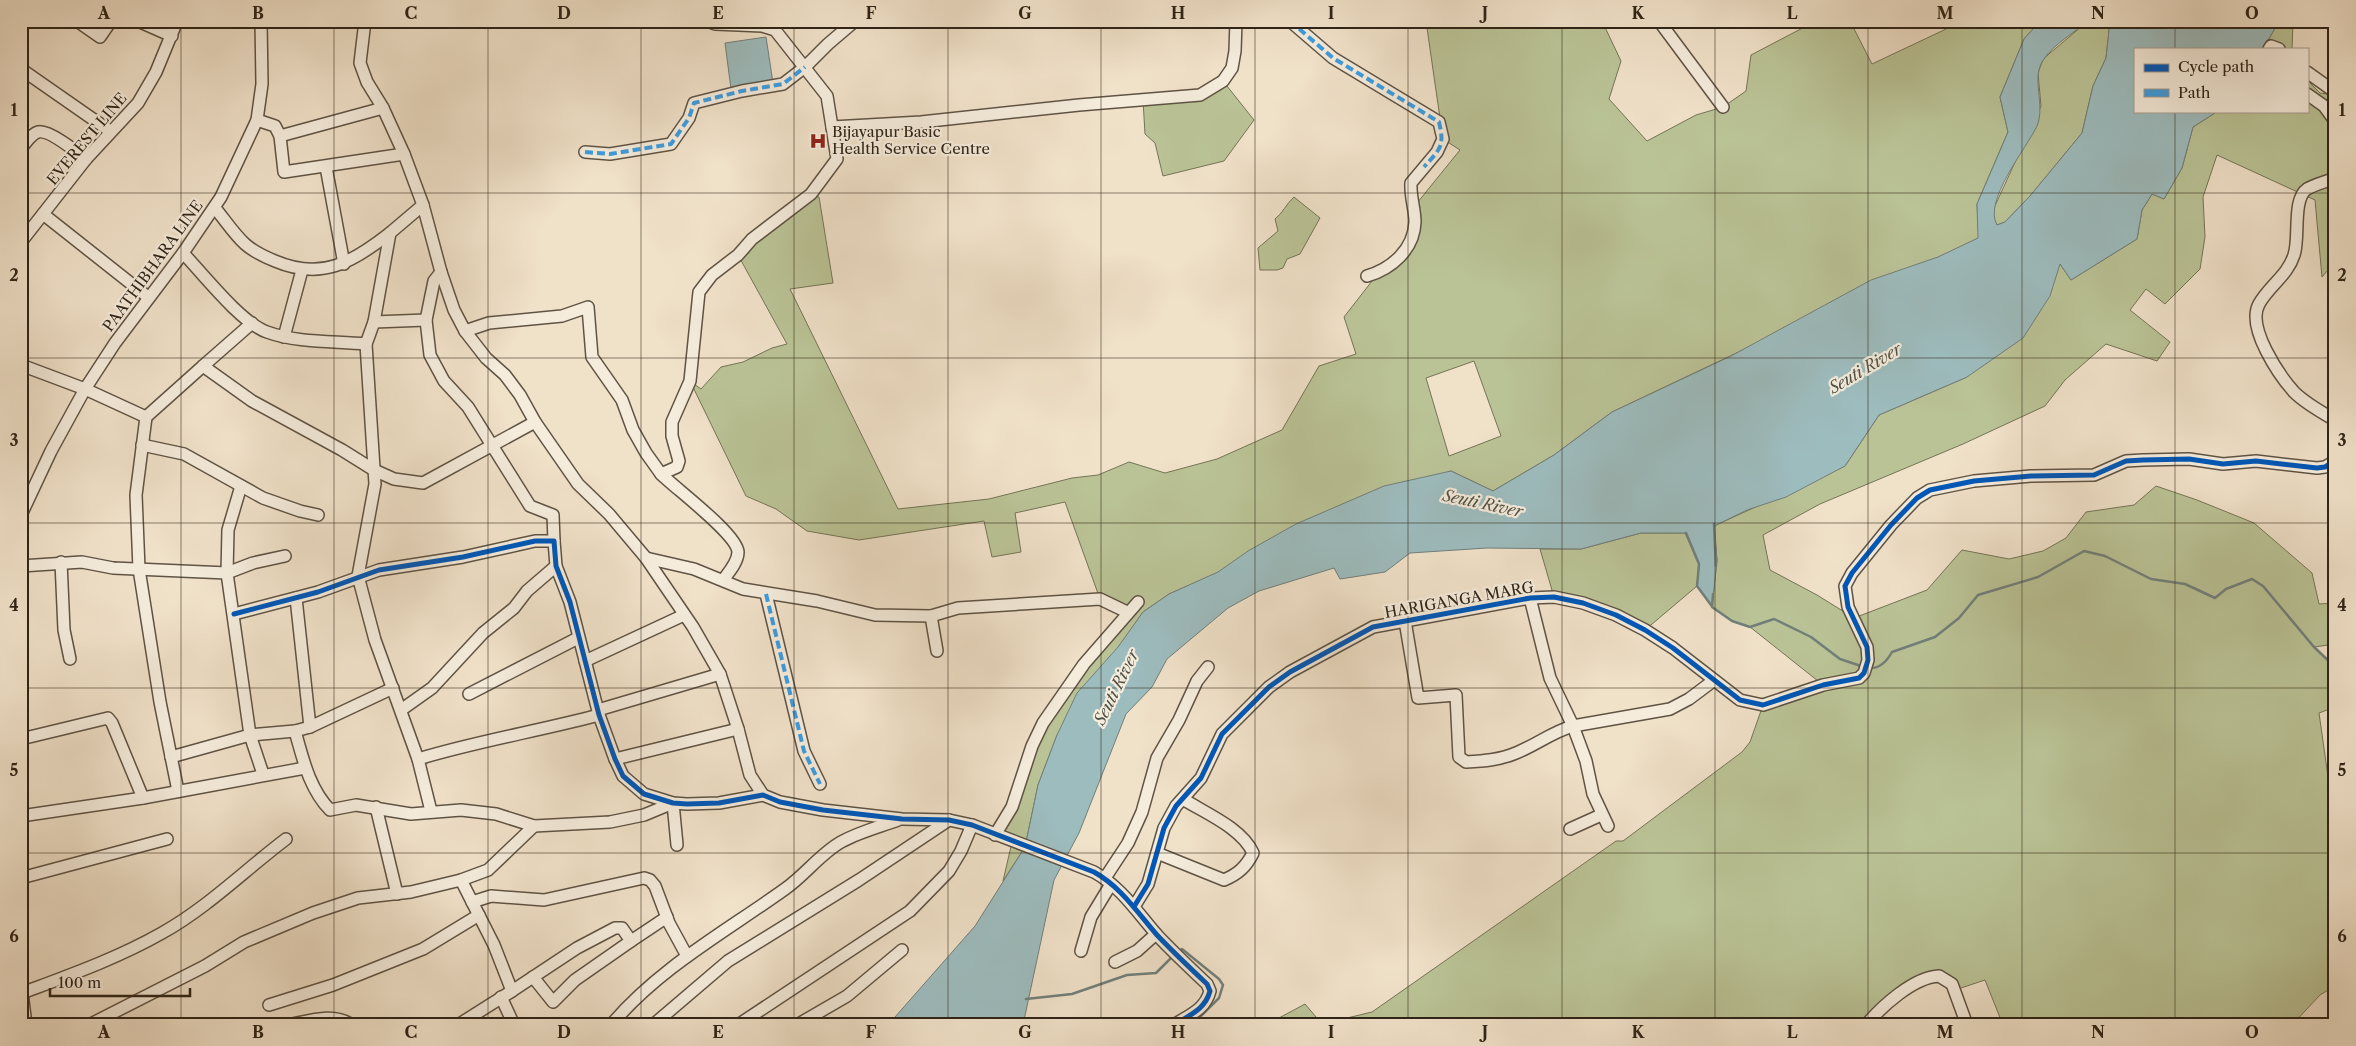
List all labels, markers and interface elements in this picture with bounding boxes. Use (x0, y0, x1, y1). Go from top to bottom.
text: A (97, 3, 111, 23)
text: B (252, 3, 264, 23)
text: C (405, 3, 417, 23)
text: D (557, 3, 571, 23)
text: E (712, 3, 724, 23)
text: F (866, 3, 877, 23)
text: G (1018, 3, 1032, 23)
text: H (1171, 3, 1185, 23)
text: I (1328, 3, 1335, 23)
text: J (1479, 3, 1488, 23)
text: K (1632, 3, 1646, 23)
text: L (1786, 3, 1798, 23)
text: M (1937, 3, 1954, 23)
text: N (2091, 3, 2105, 23)
text: O (2245, 3, 2259, 23)
legend (2134, 48, 2308, 112)
text: Cycle path (2178, 57, 2255, 76)
text: Path (2178, 83, 2211, 102)
street label: EVEREST LINE (42, 89, 131, 189)
text: 1 (10, 100, 18, 120)
text: 1 (2338, 100, 2346, 120)
place label: Bijayapur Basic Health Service Centre (832, 122, 990, 158)
hospital icon: Bijayapur Basic Health Service Centre (808, 131, 828, 151)
street label: PAATHIBHARA LINE (98, 196, 207, 335)
text: 2 (9, 265, 19, 285)
text: 2 (2337, 265, 2347, 285)
water label: Seuti River (1824, 338, 1906, 398)
text: 3 (9, 430, 19, 450)
text: 3 (2337, 430, 2347, 450)
water label: Seuti River (1440, 485, 1526, 522)
street label: HARIGANGA MARG (1383, 577, 1535, 622)
text: 4 (9, 595, 19, 615)
text: 4 (2337, 595, 2347, 615)
water label: Seuti River (1089, 645, 1143, 729)
text: 5 (10, 760, 19, 780)
text: 5 (2338, 760, 2347, 780)
text: 6 (9, 926, 19, 946)
text: 6 (2337, 926, 2347, 946)
scale bar (50, 966, 190, 998)
text: 100 m (58, 973, 101, 992)
text: A (97, 1022, 111, 1042)
text: B (252, 1022, 264, 1042)
text: C (405, 1022, 417, 1042)
text: D (557, 1022, 571, 1042)
text: E (712, 1022, 724, 1042)
text: F (866, 1022, 877, 1042)
text: G (1018, 1022, 1032, 1042)
text: H (1171, 1022, 1185, 1042)
text: I (1328, 1022, 1335, 1042)
text: J (1479, 1022, 1488, 1042)
text: K (1632, 1022, 1646, 1042)
text: L (1786, 1022, 1798, 1042)
text: M (1937, 1022, 1954, 1042)
text: N (2091, 1022, 2105, 1042)
text: O (2245, 1022, 2259, 1042)

